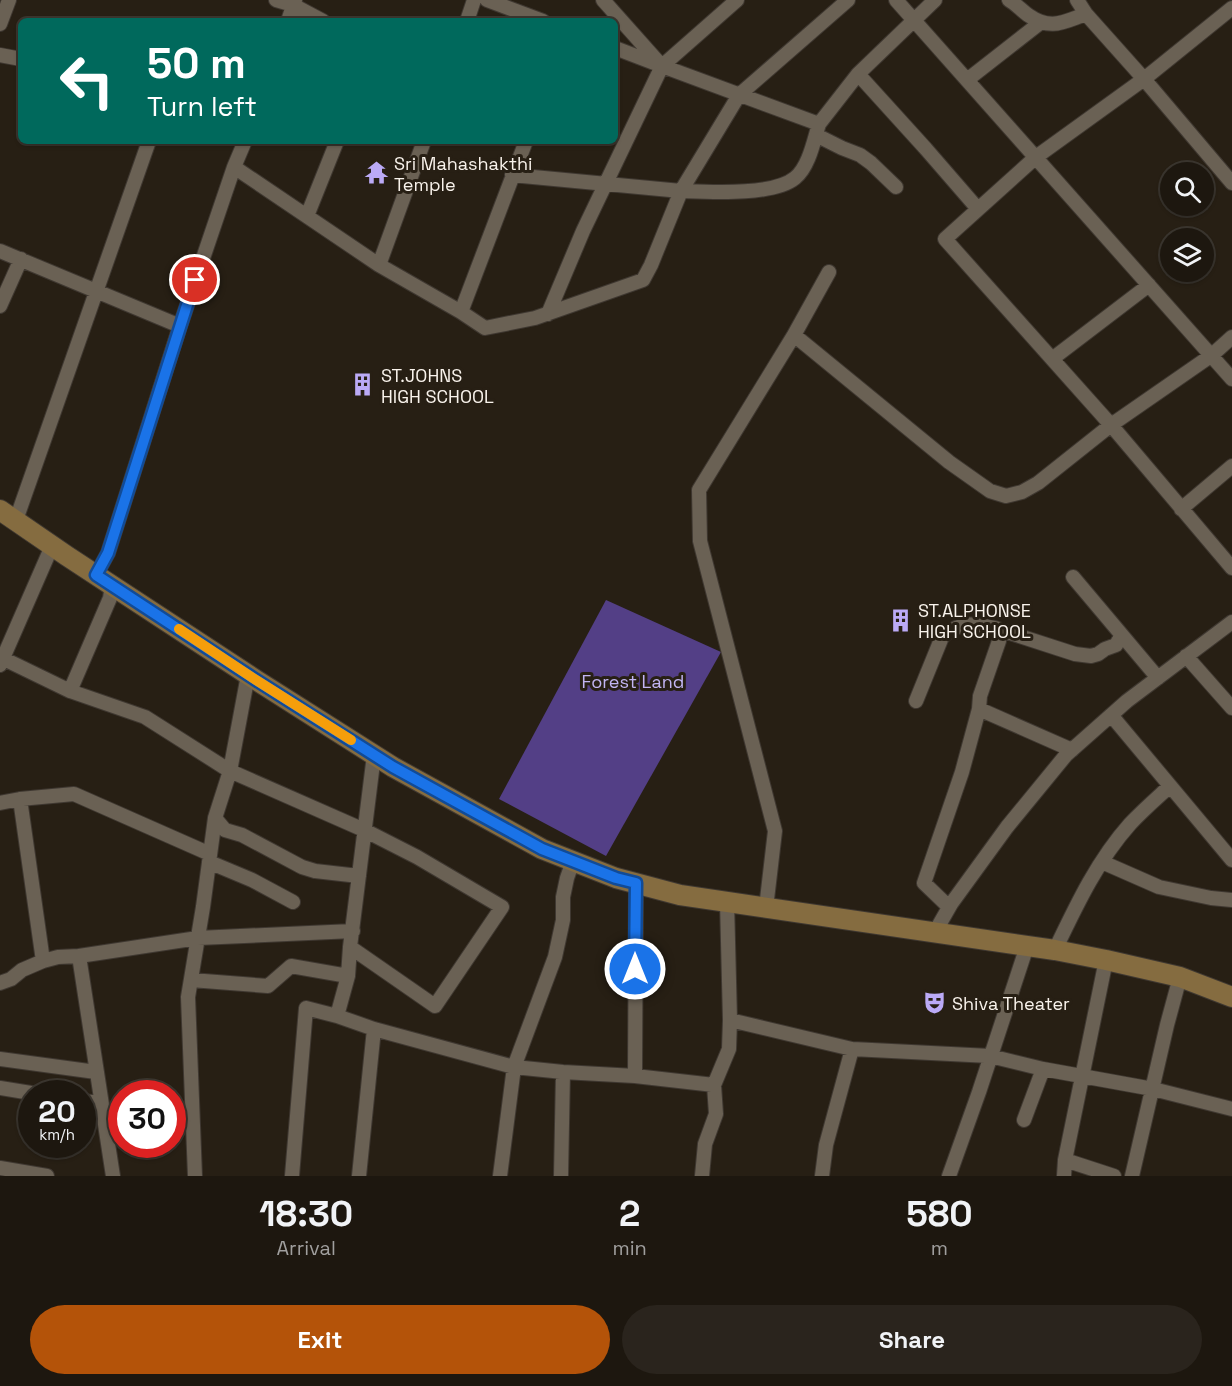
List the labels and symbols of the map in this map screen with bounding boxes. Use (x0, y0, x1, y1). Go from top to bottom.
place label: Sri Mahashakthi Temple (394, 152, 532, 196)
temple icon: Sri Mahashakthi Temple (363, 160, 389, 186)
pin (169, 254, 220, 305)
place label: ST.JOHNS HIGH SCHOOL (381, 364, 494, 408)
building icon: ST.JOHNS HIGH SCHOOL (350, 372, 376, 398)
place label: ST.ALPHONSE HIGH SCHOOL (918, 599, 1031, 643)
building icon: ST.ALPHONSE HIGH SCHOOL (887, 607, 913, 633)
park label: Forest Land (582, 670, 684, 693)
position arrow (603, 937, 667, 1001)
theatre icon: Shiva Theater (921, 990, 947, 1016)
place label: Shiva Theater (952, 992, 1070, 1015)
speed limit sign: 30 (108, 1080, 186, 1158)

